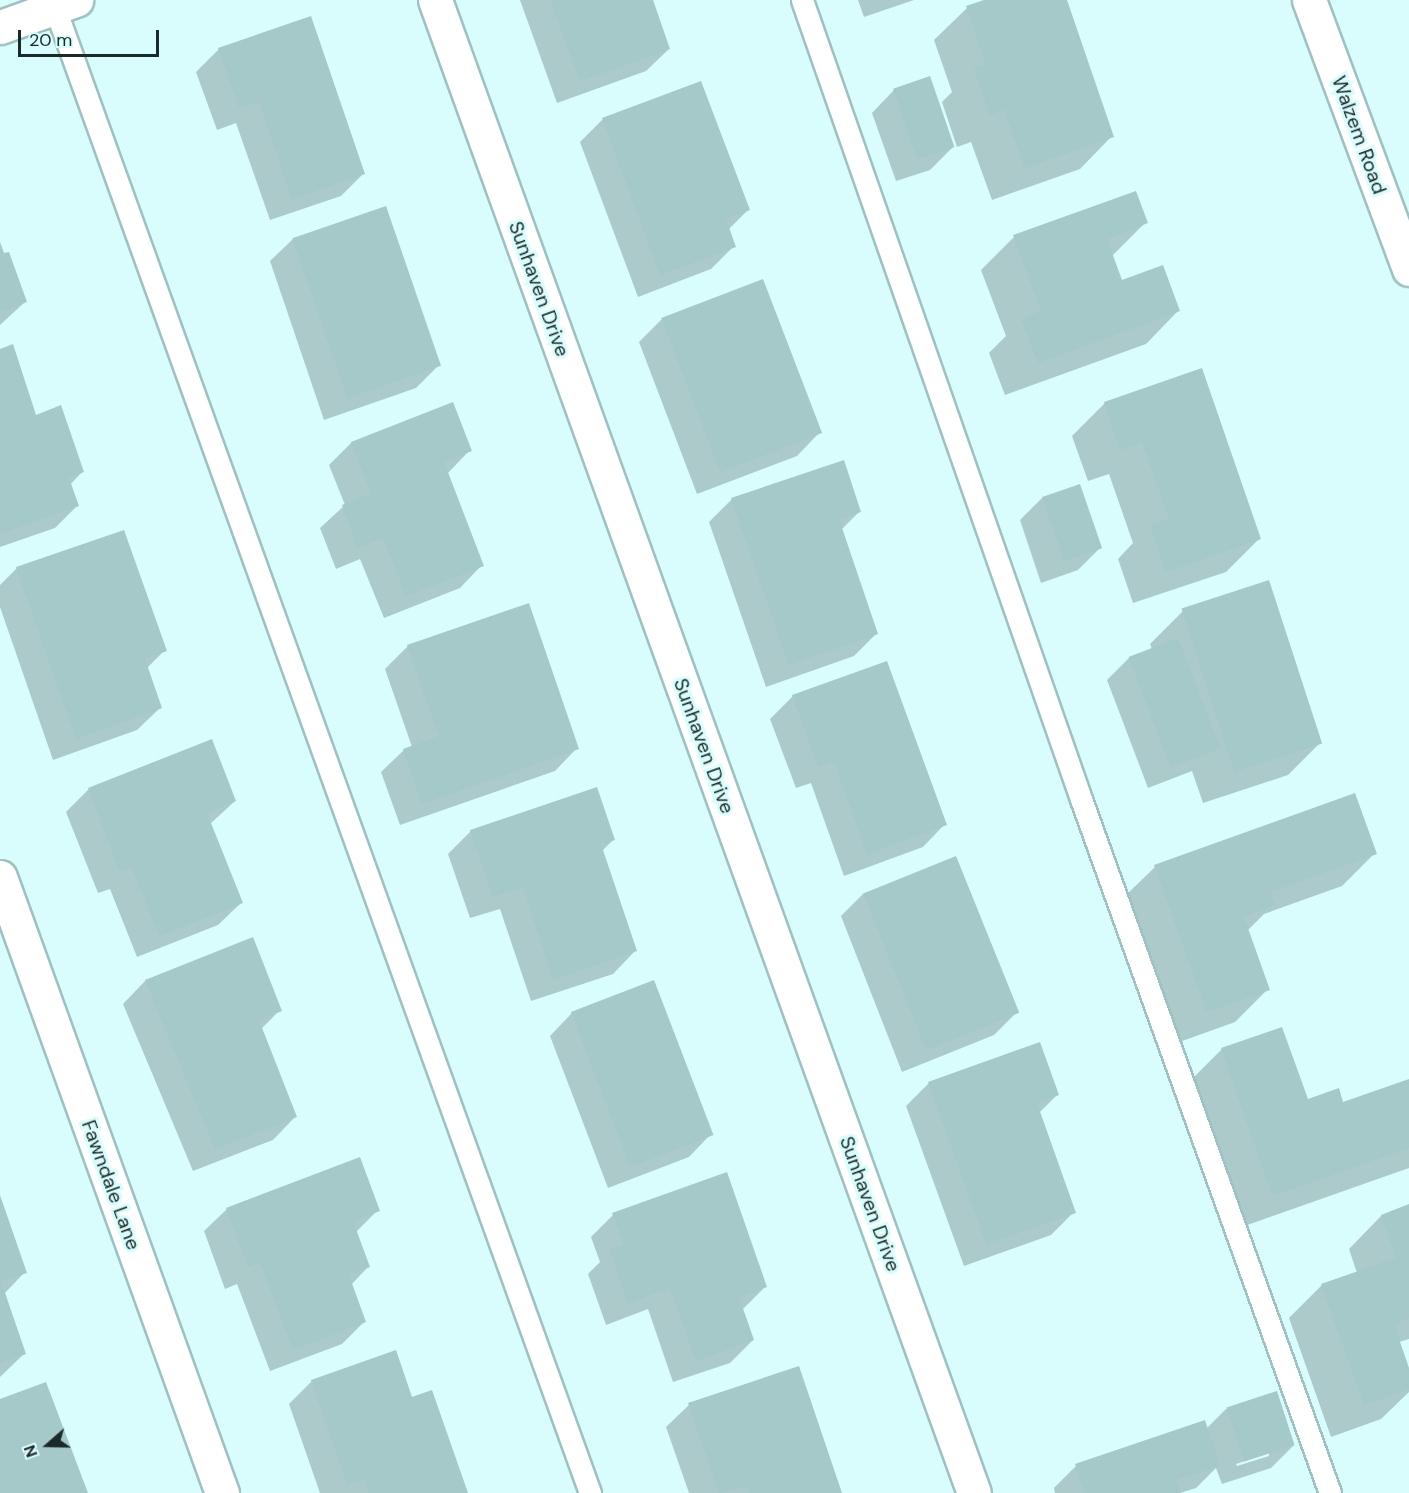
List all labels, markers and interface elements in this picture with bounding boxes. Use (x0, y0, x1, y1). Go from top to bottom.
scale bar (21, 18, 162, 56)
text: 20 m (29, 28, 72, 52)
street label: Walzem Road (1327, 73, 1391, 197)
street label: Sunhaven Drive (503, 218, 575, 360)
street label: Sunhaven Drive (668, 675, 740, 817)
street label: Fawndale Lane (76, 1117, 146, 1253)
street label: Sunhaven Drive (834, 1133, 906, 1275)
north arrow (18, 1415, 78, 1475)
text: N (19, 1442, 42, 1460)

